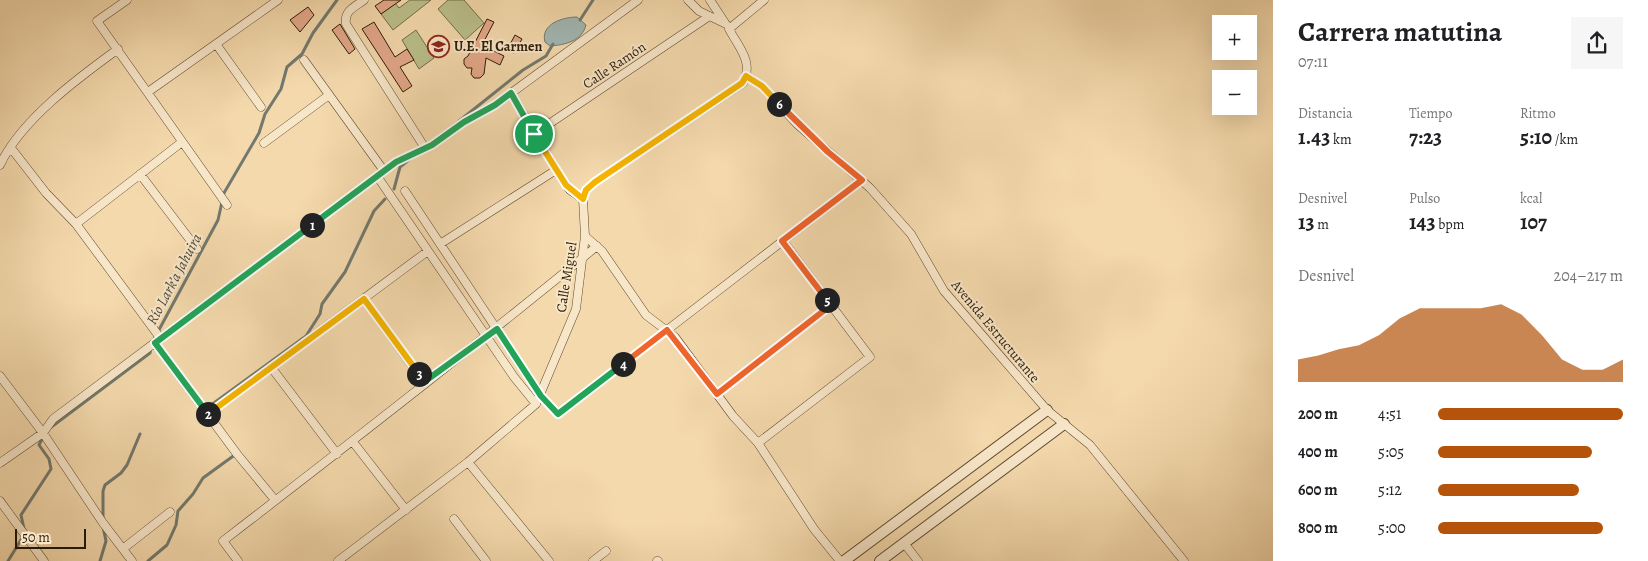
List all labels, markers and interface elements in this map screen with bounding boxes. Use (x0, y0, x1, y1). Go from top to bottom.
text: Carrera matutina (1298, 13, 1502, 51)
map controls (1212, 15, 1257, 115)
button: + (1212, 15, 1257, 60)
button: share (1571, 17, 1623, 69)
school or university icon: U.E. El Carmen (426, 34, 450, 58)
place label: U.E. El Carmen (454, 37, 543, 56)
street label: Calle Ramón (579, 37, 650, 93)
text: 07:11 (1298, 51, 1328, 73)
button: − (1212, 70, 1257, 115)
pin: 6 (766, 92, 792, 116)
text: 6 (776, 95, 783, 114)
text: Distancia (1298, 104, 1353, 123)
text: Tiempo (1409, 104, 1452, 123)
text: Ritmo (1520, 104, 1556, 123)
pin (513, 113, 555, 155)
icon: arrive (520, 120, 548, 148)
text: 1.43 (1298, 123, 1330, 151)
text: 7:23 (1409, 123, 1442, 151)
text: 5:10 (1520, 123, 1552, 151)
text: km (1330, 130, 1352, 149)
text: /km (1552, 130, 1578, 149)
text: Desnivel (1298, 189, 1347, 208)
text: Pulso (1409, 189, 1440, 208)
text: kcal (1520, 189, 1542, 208)
text: 13 (1298, 208, 1315, 236)
text: 143 (1409, 208, 1435, 236)
text: 107 (1520, 208, 1547, 236)
pin: 1 (300, 212, 324, 238)
text: m (1315, 215, 1329, 234)
text: bpm (1435, 215, 1464, 234)
text: 1 (310, 216, 315, 235)
water label: Río Lark’a Jahuira (142, 230, 206, 328)
street label: Calle Miguel (552, 240, 582, 314)
text: Desnivel (1298, 265, 1354, 287)
text: 204–217 m (1554, 265, 1623, 287)
street label: Avenida Estructurante (946, 275, 1044, 387)
pin: 5 (814, 288, 840, 312)
text: 5 (825, 291, 830, 310)
pin: 4 (610, 352, 636, 376)
text: 4 (620, 355, 627, 374)
pin: 3 (406, 362, 432, 386)
text: 3 (416, 365, 423, 384)
pin: 2 (196, 402, 220, 426)
text: 200 m (1298, 403, 1338, 425)
text: 4:51 (1378, 403, 1401, 425)
text: 2 (205, 405, 212, 424)
text: 400 m (1298, 441, 1338, 463)
text: 5:05 (1378, 441, 1404, 463)
text: 600 m (1298, 479, 1338, 501)
text: 5:12 (1378, 479, 1402, 501)
text: 800 m (1298, 517, 1338, 539)
text: 5:00 (1378, 517, 1406, 539)
scale bar (15, 526, 86, 549)
text: 50 m (22, 528, 50, 547)

